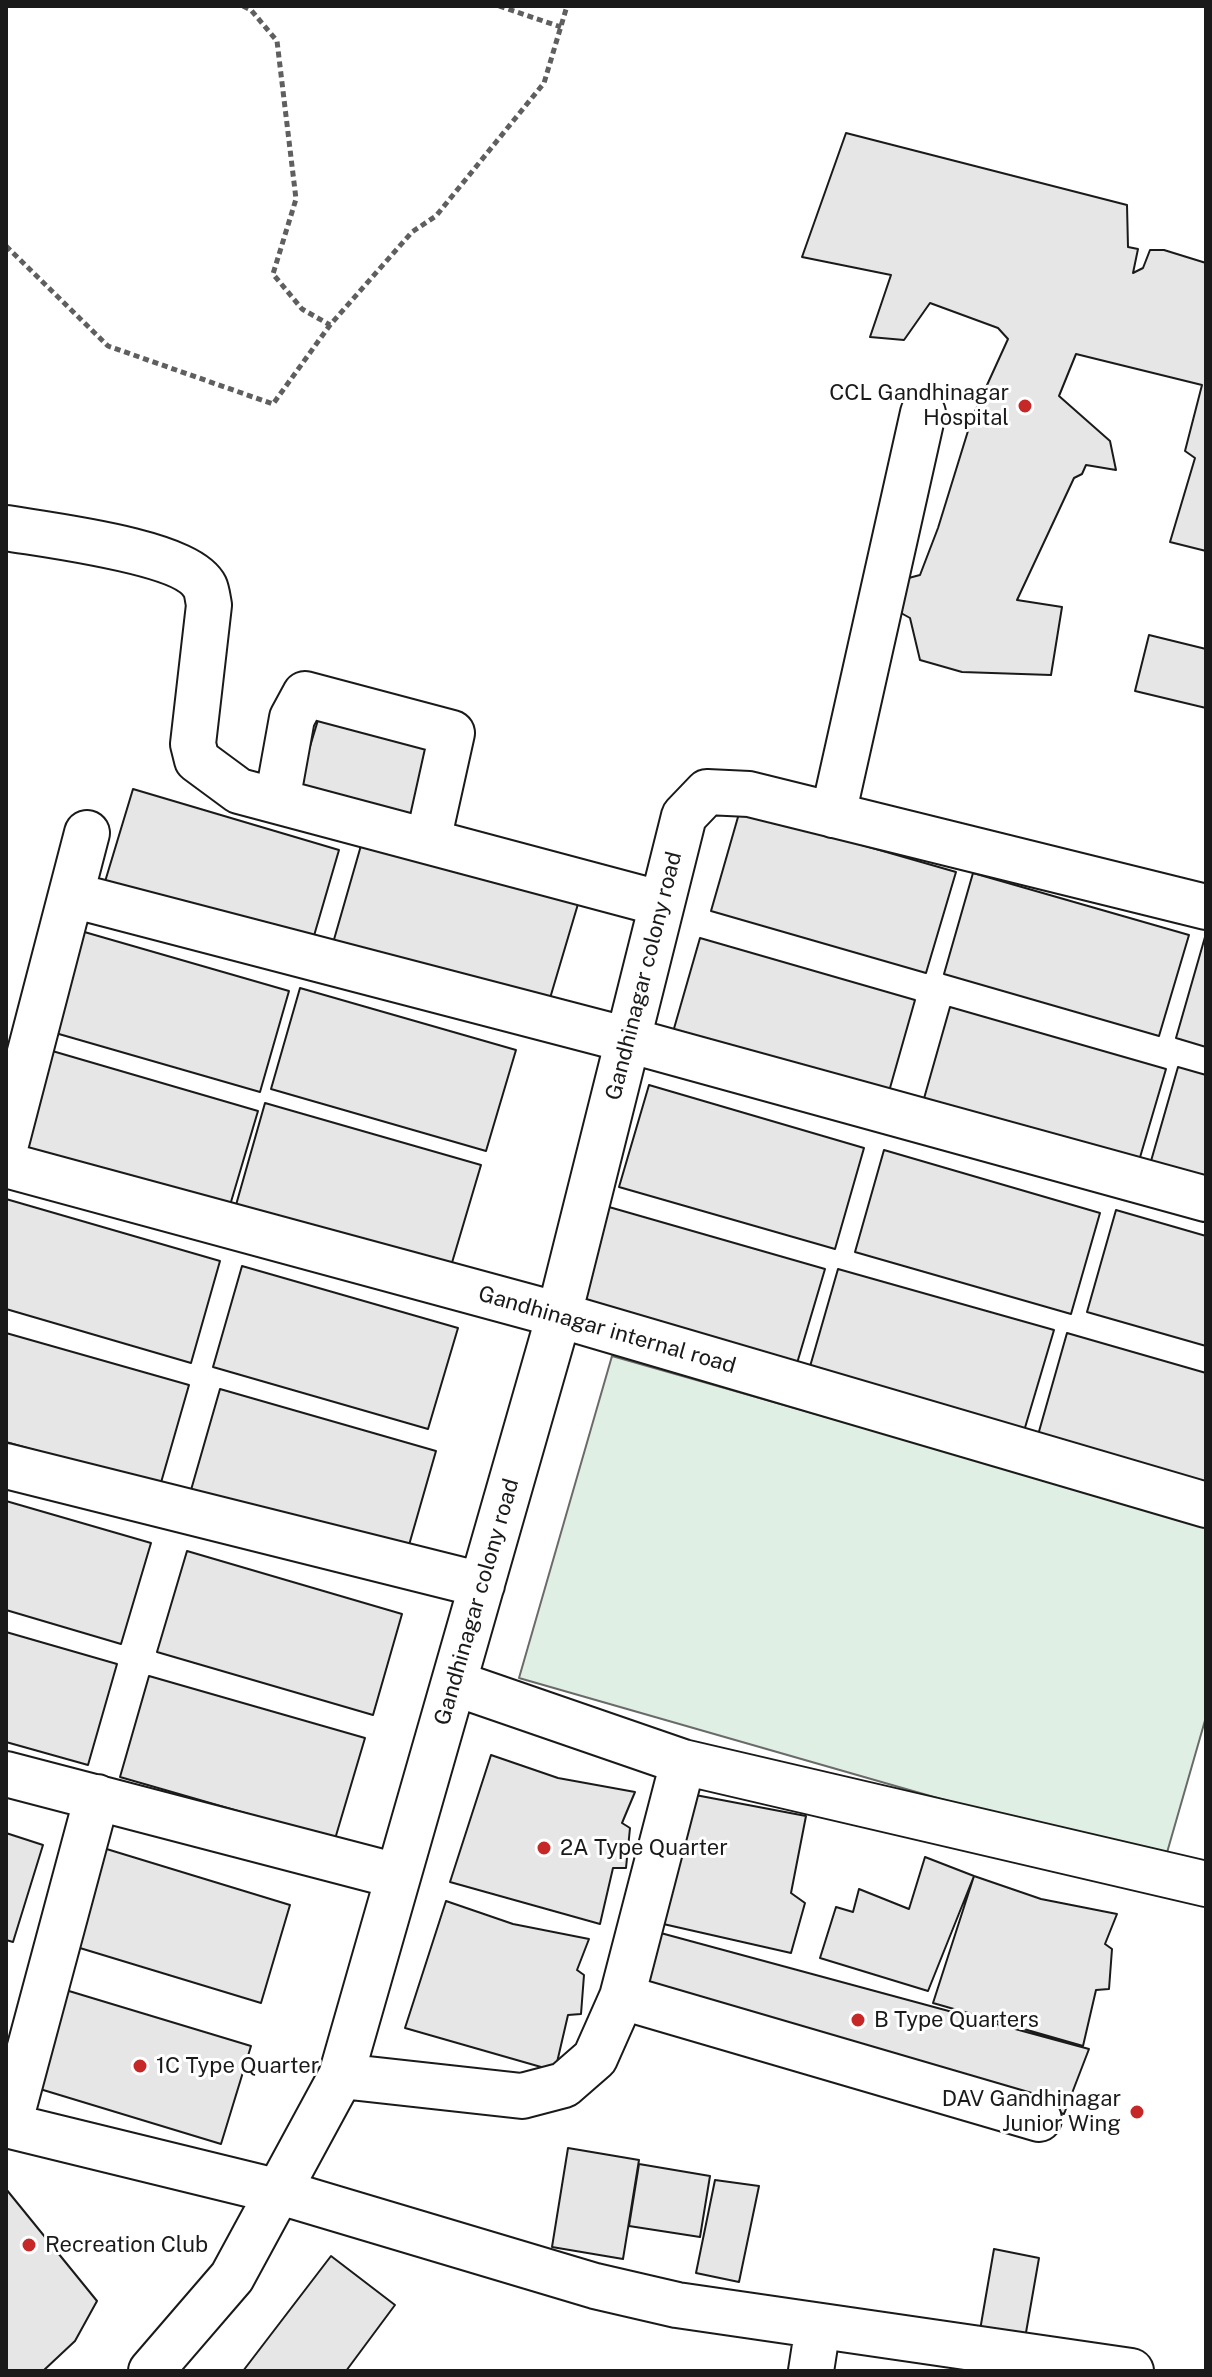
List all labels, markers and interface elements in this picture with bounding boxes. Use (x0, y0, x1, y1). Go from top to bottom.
place label: CCL Gandhinagar Hospital (829, 380, 1009, 432)
marker: CCL Gandhinagar Hospital (1016, 397, 1034, 415)
street label: Gandhinagar colony road (600, 849, 688, 1103)
street label: Gandhinagar internal road (475, 1281, 739, 1379)
street label: Gandhinagar colony road (429, 1476, 525, 1728)
place label: 2A Type Quarter (560, 1835, 728, 1861)
marker: 2A Type Quarter (535, 1839, 553, 1857)
place label: B Type Quarters (874, 2007, 1039, 2033)
marker: B Type Quarters (849, 2011, 867, 2029)
place label: 1C Type Quarter (156, 2053, 319, 2079)
marker: 1C Type Quarter (131, 2057, 149, 2075)
place label: DAV Gandhinagar Junior Wing (942, 2086, 1121, 2138)
marker: DAV Gandhinagar Junior Wing (1128, 2103, 1146, 2121)
place label: Recreation Club (45, 2232, 208, 2258)
marker: Recreation Club (20, 2236, 38, 2254)

